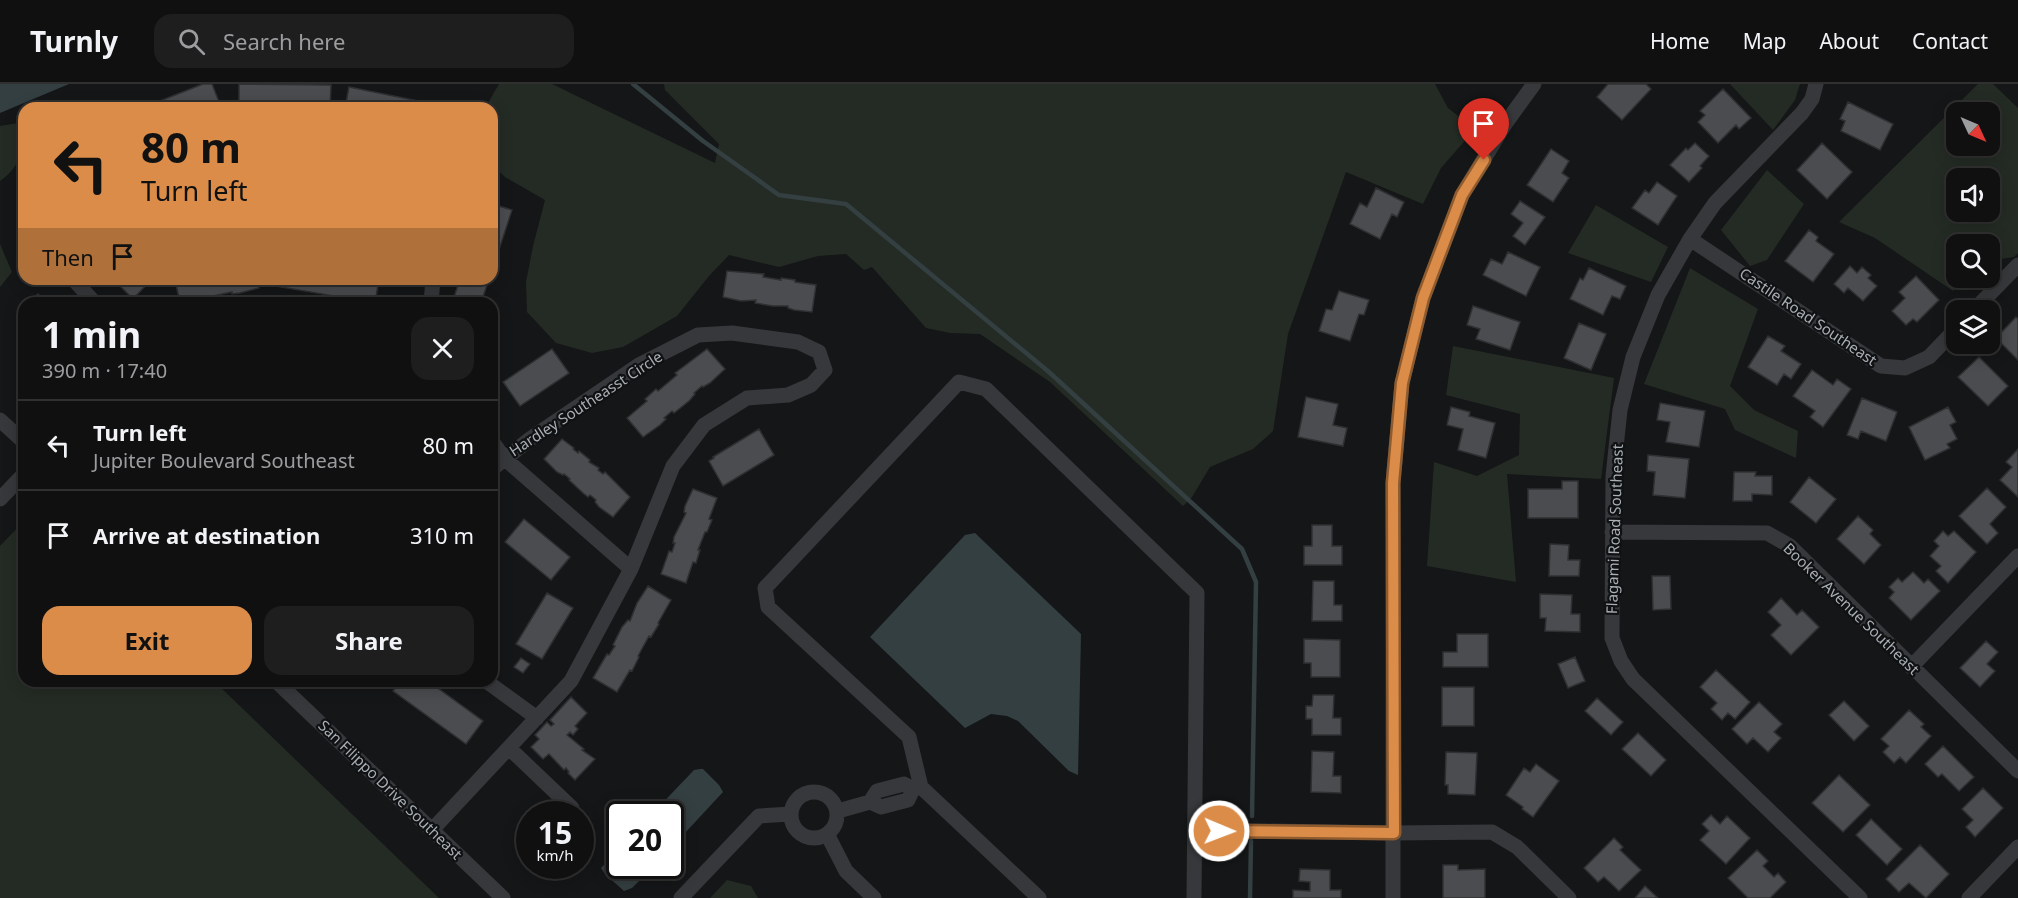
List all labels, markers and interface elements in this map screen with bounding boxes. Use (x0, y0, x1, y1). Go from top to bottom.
search box (154, 14, 574, 68)
text: Turnly (30, 22, 118, 60)
icon: search (175, 25, 208, 58)
text: Search here (223, 26, 345, 56)
text: Home (1650, 27, 1710, 55)
text: Map (1743, 27, 1786, 55)
text: About (1819, 27, 1879, 55)
text: Contact (1912, 27, 1988, 55)
pin (1458, 98, 1509, 160)
north arrow (1946, 102, 2000, 156)
map controls (1946, 102, 2000, 354)
icon: arrive (1467, 107, 1500, 140)
text: 80 m (141, 118, 241, 175)
icon: left (42, 126, 120, 204)
button: sound (1946, 168, 2000, 222)
text: Turn left (141, 172, 247, 209)
button: search (1946, 234, 2000, 288)
icon: arrive (106, 240, 139, 273)
text: Then (42, 242, 94, 272)
street label: Castile Road Southeast (1736, 263, 1881, 370)
button: layers (1946, 300, 2000, 354)
text: 1 min (42, 310, 141, 359)
button: close (411, 317, 474, 380)
street label: Hardley Southeasst Circle (505, 346, 666, 460)
text: 390 m · 17:40 (42, 357, 167, 384)
text: Turn left (93, 417, 187, 447)
icon: left (42, 429, 75, 462)
text: 80 m (423, 430, 474, 460)
street label: Flagami Road Southeast (1601, 443, 1627, 614)
text: Jupiter Boulevard Southeast (93, 447, 355, 474)
icon: arrive (42, 519, 75, 552)
text: Arrive at destination (93, 520, 320, 550)
text: 310 m (410, 520, 474, 550)
street label: Booker Avenue Southeast (1779, 538, 1924, 679)
button: Exit (42, 606, 252, 675)
button: Share (264, 606, 474, 675)
street label: San Filippo Drive Southeast (315, 715, 467, 864)
position arrow (1187, 799, 1251, 863)
speed limit sign: 20 (606, 801, 684, 879)
text: 15 (538, 812, 572, 853)
text: km/h (537, 845, 573, 865)

